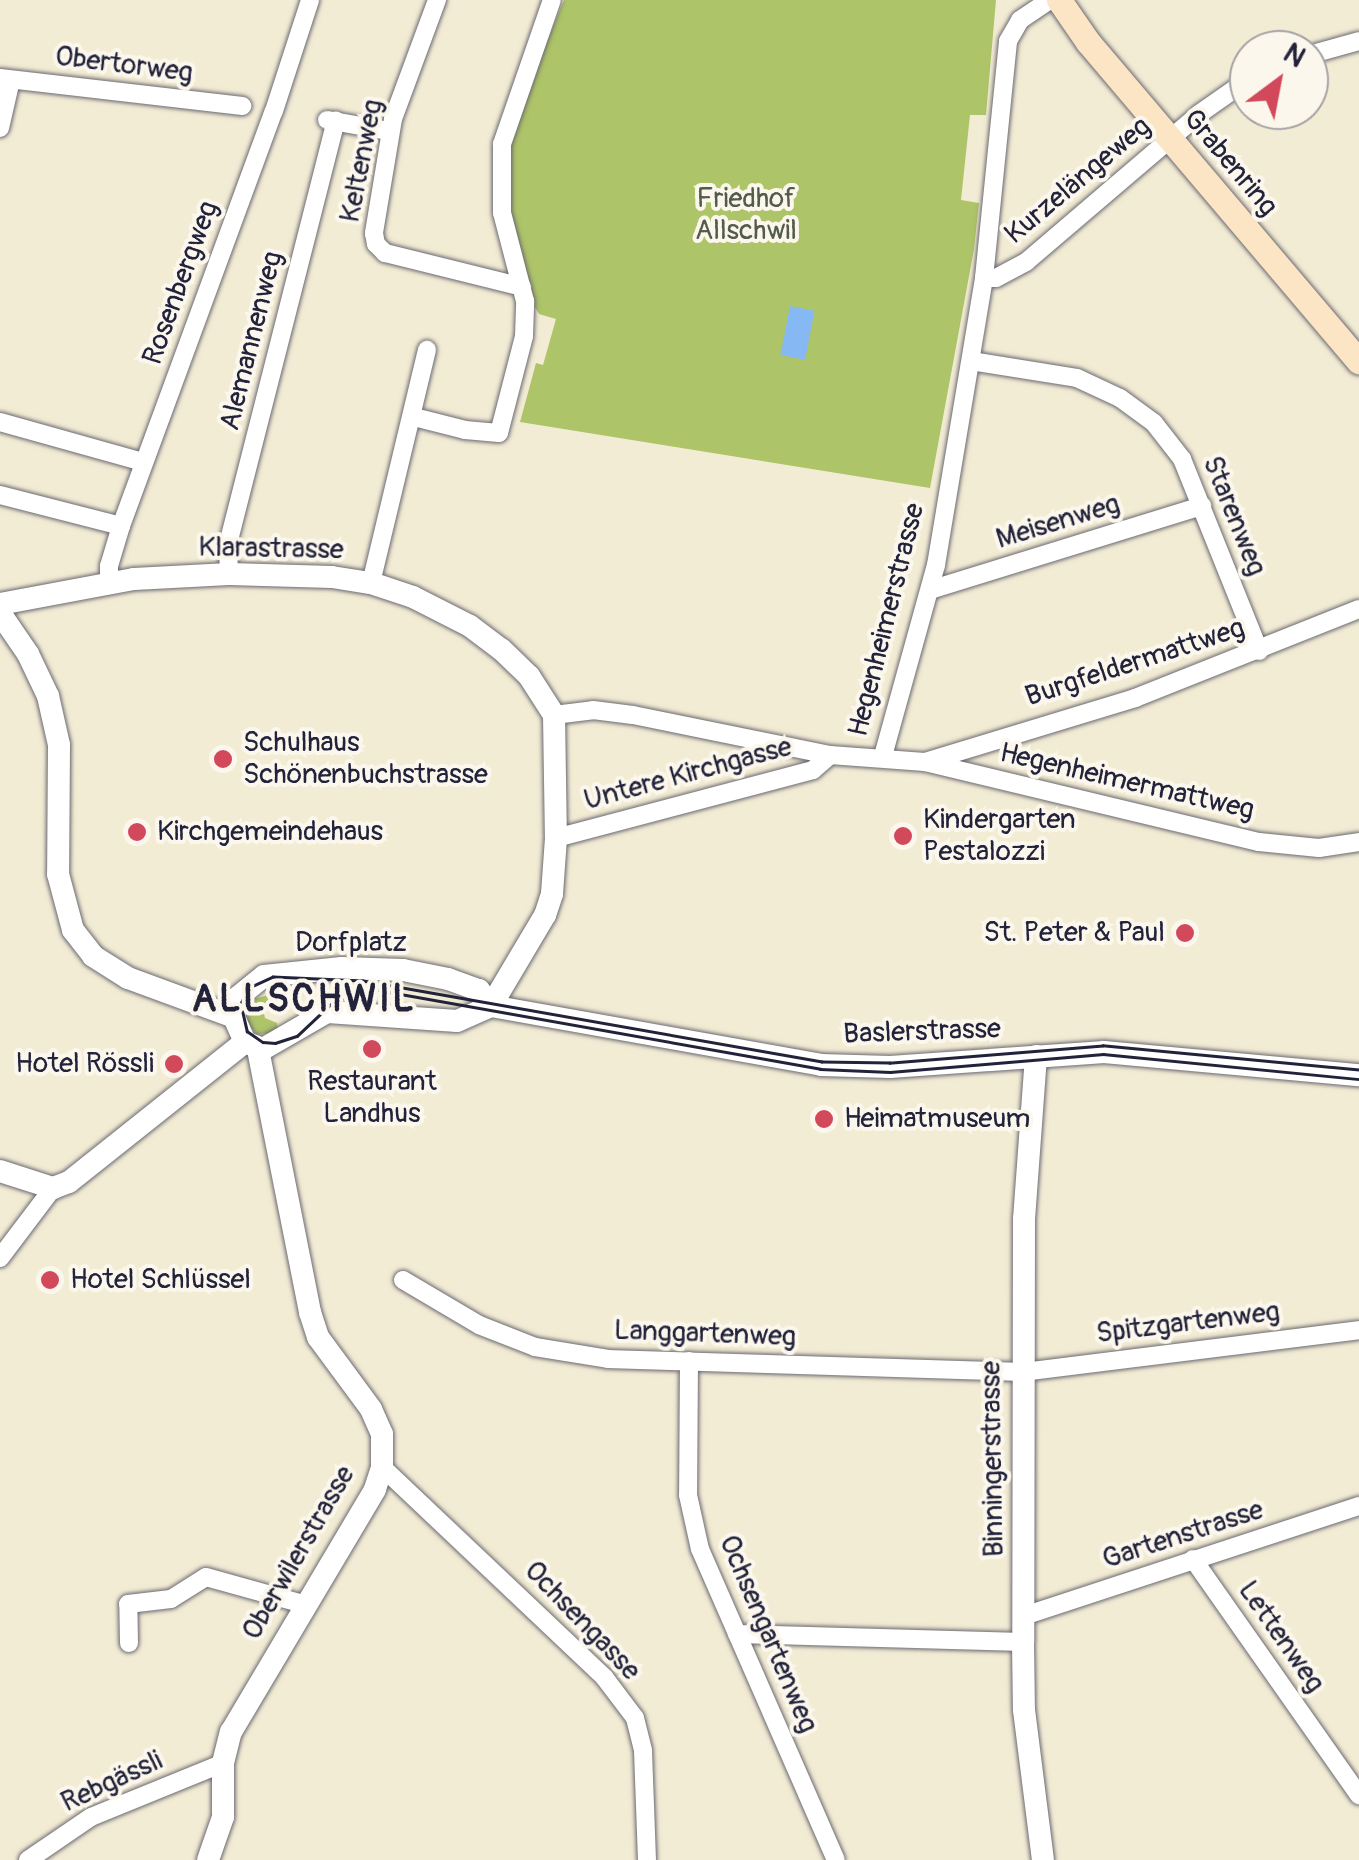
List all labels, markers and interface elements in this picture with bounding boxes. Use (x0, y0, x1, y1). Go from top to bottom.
north arrow (1229, 30, 1329, 130)
text: N (1277, 36, 1311, 76)
street label: Obertorweg (53, 40, 195, 90)
street label: Keltenweg (334, 97, 390, 225)
street label: Grabenring (1176, 103, 1284, 223)
street label: Kurzelängeweg (998, 110, 1158, 252)
park label: Friedhof Allschwil (695, 182, 797, 248)
street label: Rosenbergweg (136, 197, 226, 369)
street label: Alemannenweg (214, 248, 290, 434)
street label: Starenweg (1195, 451, 1273, 581)
street label: Meisenweg (992, 487, 1124, 557)
street label: Hegenheimerstrasse (842, 500, 932, 740)
street label: Klarastrasse (198, 531, 344, 567)
street label: Burgfeldermattweg (1021, 612, 1249, 714)
place label: Schulhaus Schönenbuchstrasse (243, 726, 488, 792)
street label: Untere Kirchgasse (580, 730, 796, 818)
street label: Hegenheimermattweg (997, 736, 1257, 828)
marker: Schulhaus Schönenbuchstrasse (212, 748, 234, 770)
place label: Kindergarten Pestalozzi (923, 803, 1076, 869)
place label: Kirchgemeindehaus (157, 815, 383, 849)
marker: Kirchgemeindehaus (126, 821, 148, 843)
marker: Kindergarten Pestalozzi (892, 825, 914, 847)
place label: St. Peter & Paul (984, 916, 1165, 950)
marker: St. Peter & Paul (1174, 922, 1196, 944)
street label: Dorfplatz (295, 926, 407, 960)
district label: ALLSCHWIL (192, 977, 416, 1023)
street label: Baslerstrasse (843, 1012, 1001, 1052)
marker: Restaurant Landhus (361, 1038, 383, 1060)
place label: Hotel Rössli (15, 1047, 154, 1081)
marker: Hotel Rössli (163, 1053, 185, 1075)
place label: Restaurant Landhus (307, 1065, 437, 1131)
place label: Heimatmuseum (844, 1102, 1030, 1136)
marker: Heimatmuseum (813, 1108, 835, 1130)
place label: Hotel Schlüssel (70, 1263, 251, 1297)
marker: Hotel Schlüssel (39, 1269, 61, 1291)
street label: Spitzgartenweg (1094, 1295, 1282, 1351)
street label: Langgartenweg (613, 1314, 797, 1354)
street label: Binningerstrasse (974, 1361, 1012, 1557)
street label: Oberwilerstrasse (236, 1460, 362, 1646)
street label: Gartenstrasse (1098, 1493, 1268, 1577)
street label: Ochsengartenweg (711, 1530, 825, 1738)
street label: Ochsengasse (517, 1554, 647, 1688)
street label: Lettenweg (1231, 1575, 1331, 1699)
street label: Rebgässli (56, 1744, 168, 1820)

